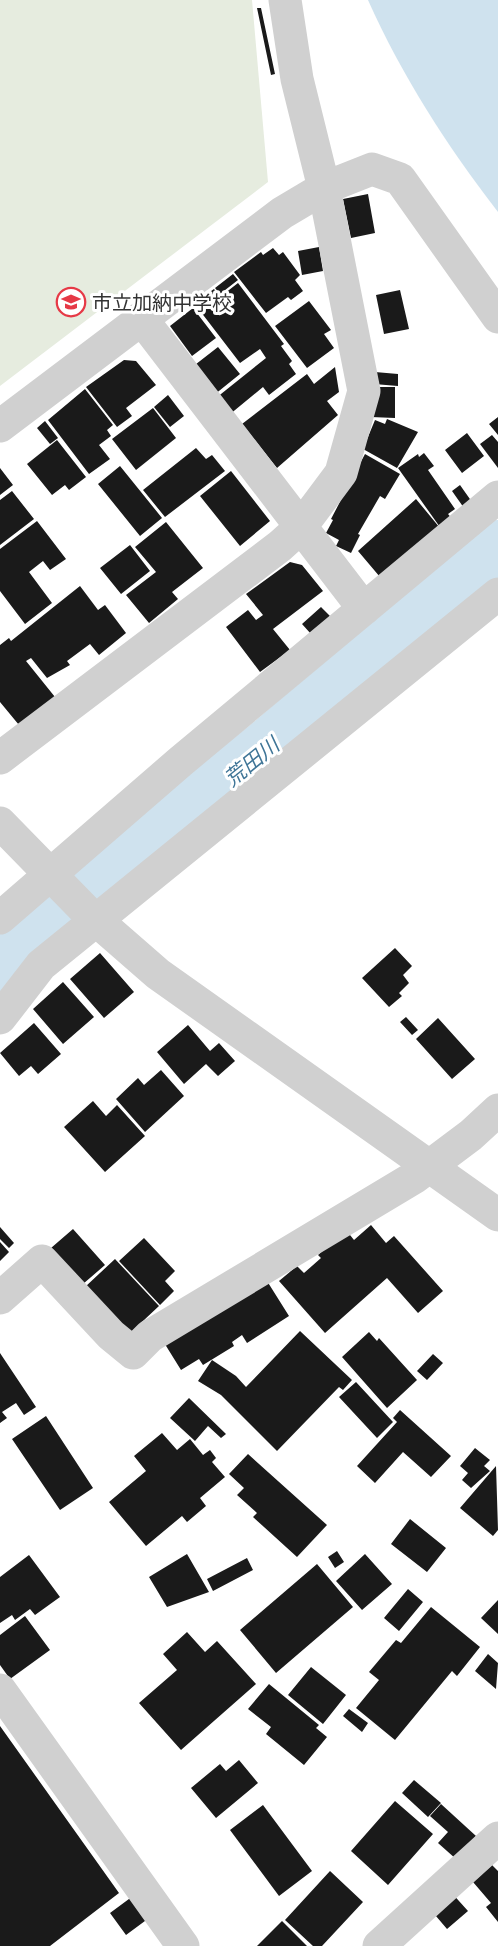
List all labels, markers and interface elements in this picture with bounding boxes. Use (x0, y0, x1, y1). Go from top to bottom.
school or university icon: 市立加納中学校 (55, 286, 87, 318)
place label: 市立加納中学校 (92, 290, 232, 314)
water label: 荒田川 (219, 730, 285, 791)

